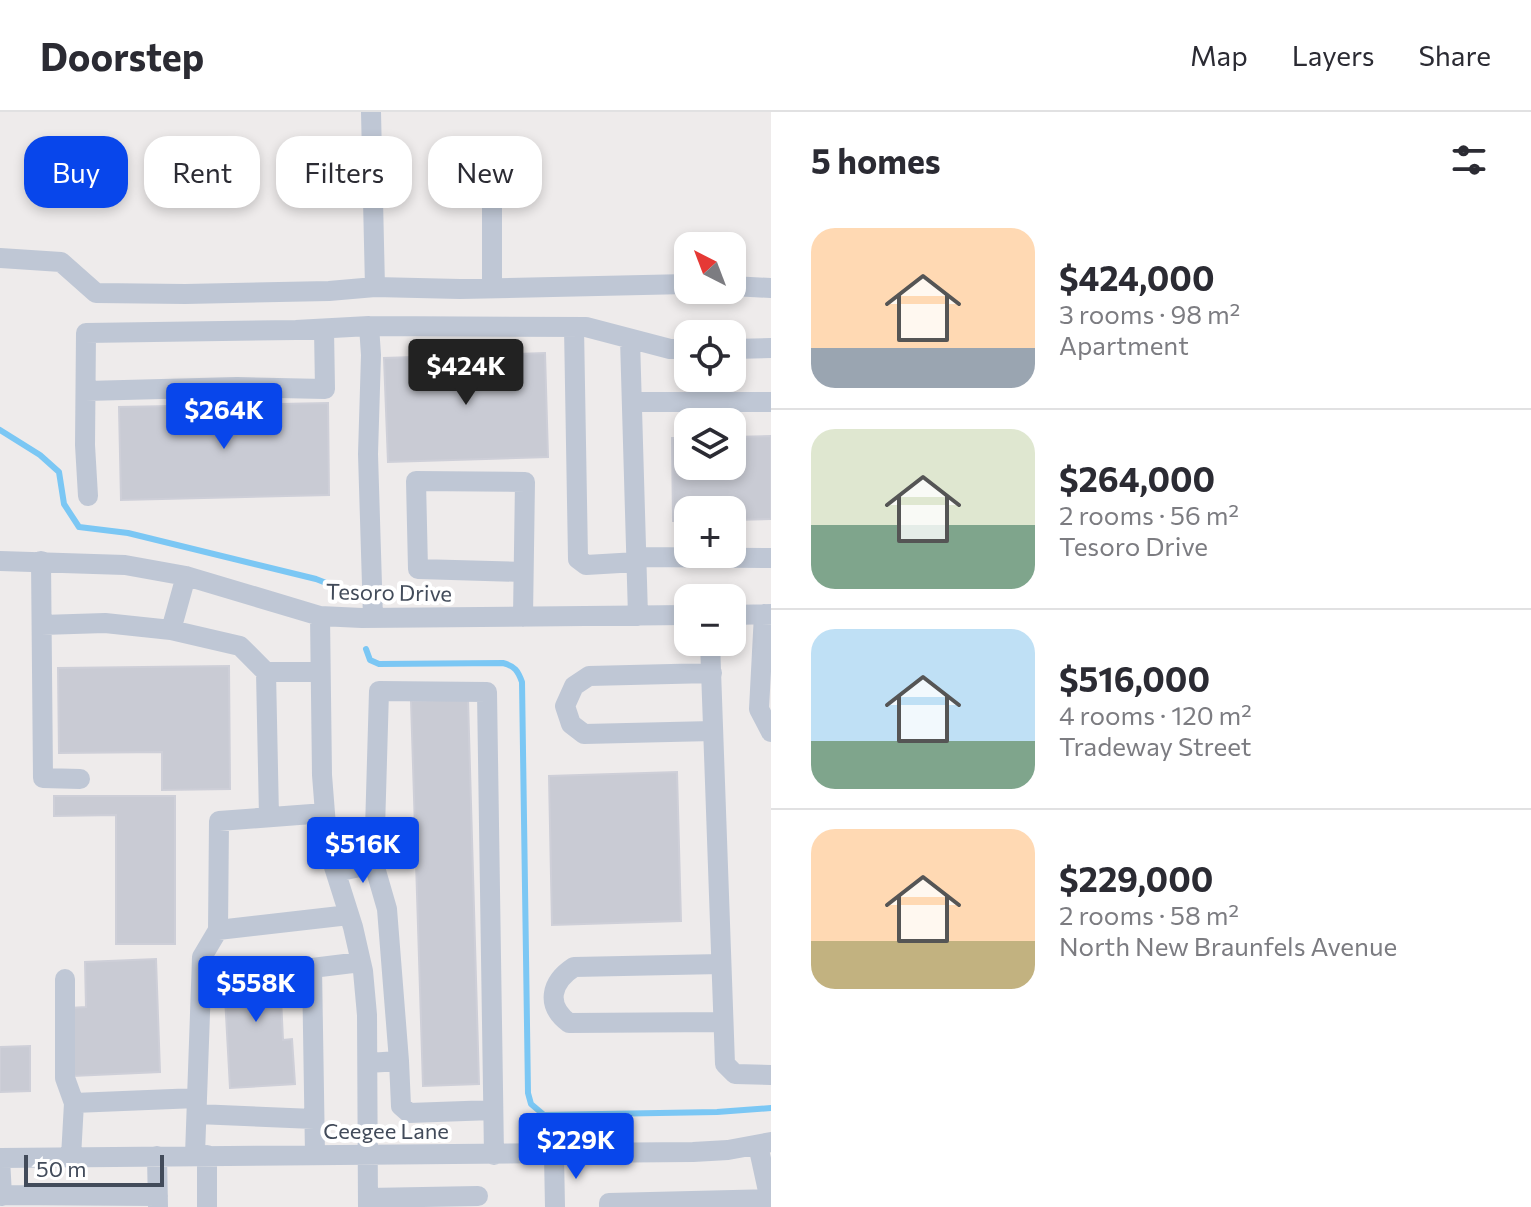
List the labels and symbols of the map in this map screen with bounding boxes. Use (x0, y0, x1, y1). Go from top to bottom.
north arrow (674, 232, 746, 304)
pin: $424K (410, 339, 522, 407)
pin: $264K (168, 383, 280, 451)
street label: Tesoro Drive (326, 577, 452, 607)
pin: $516K (307, 817, 419, 885)
pin: $558K (200, 956, 312, 1024)
pin: $229K (520, 1113, 632, 1181)
street label: Ceegee Lane (323, 1117, 449, 1144)
scale bar (24, 1151, 164, 1187)

